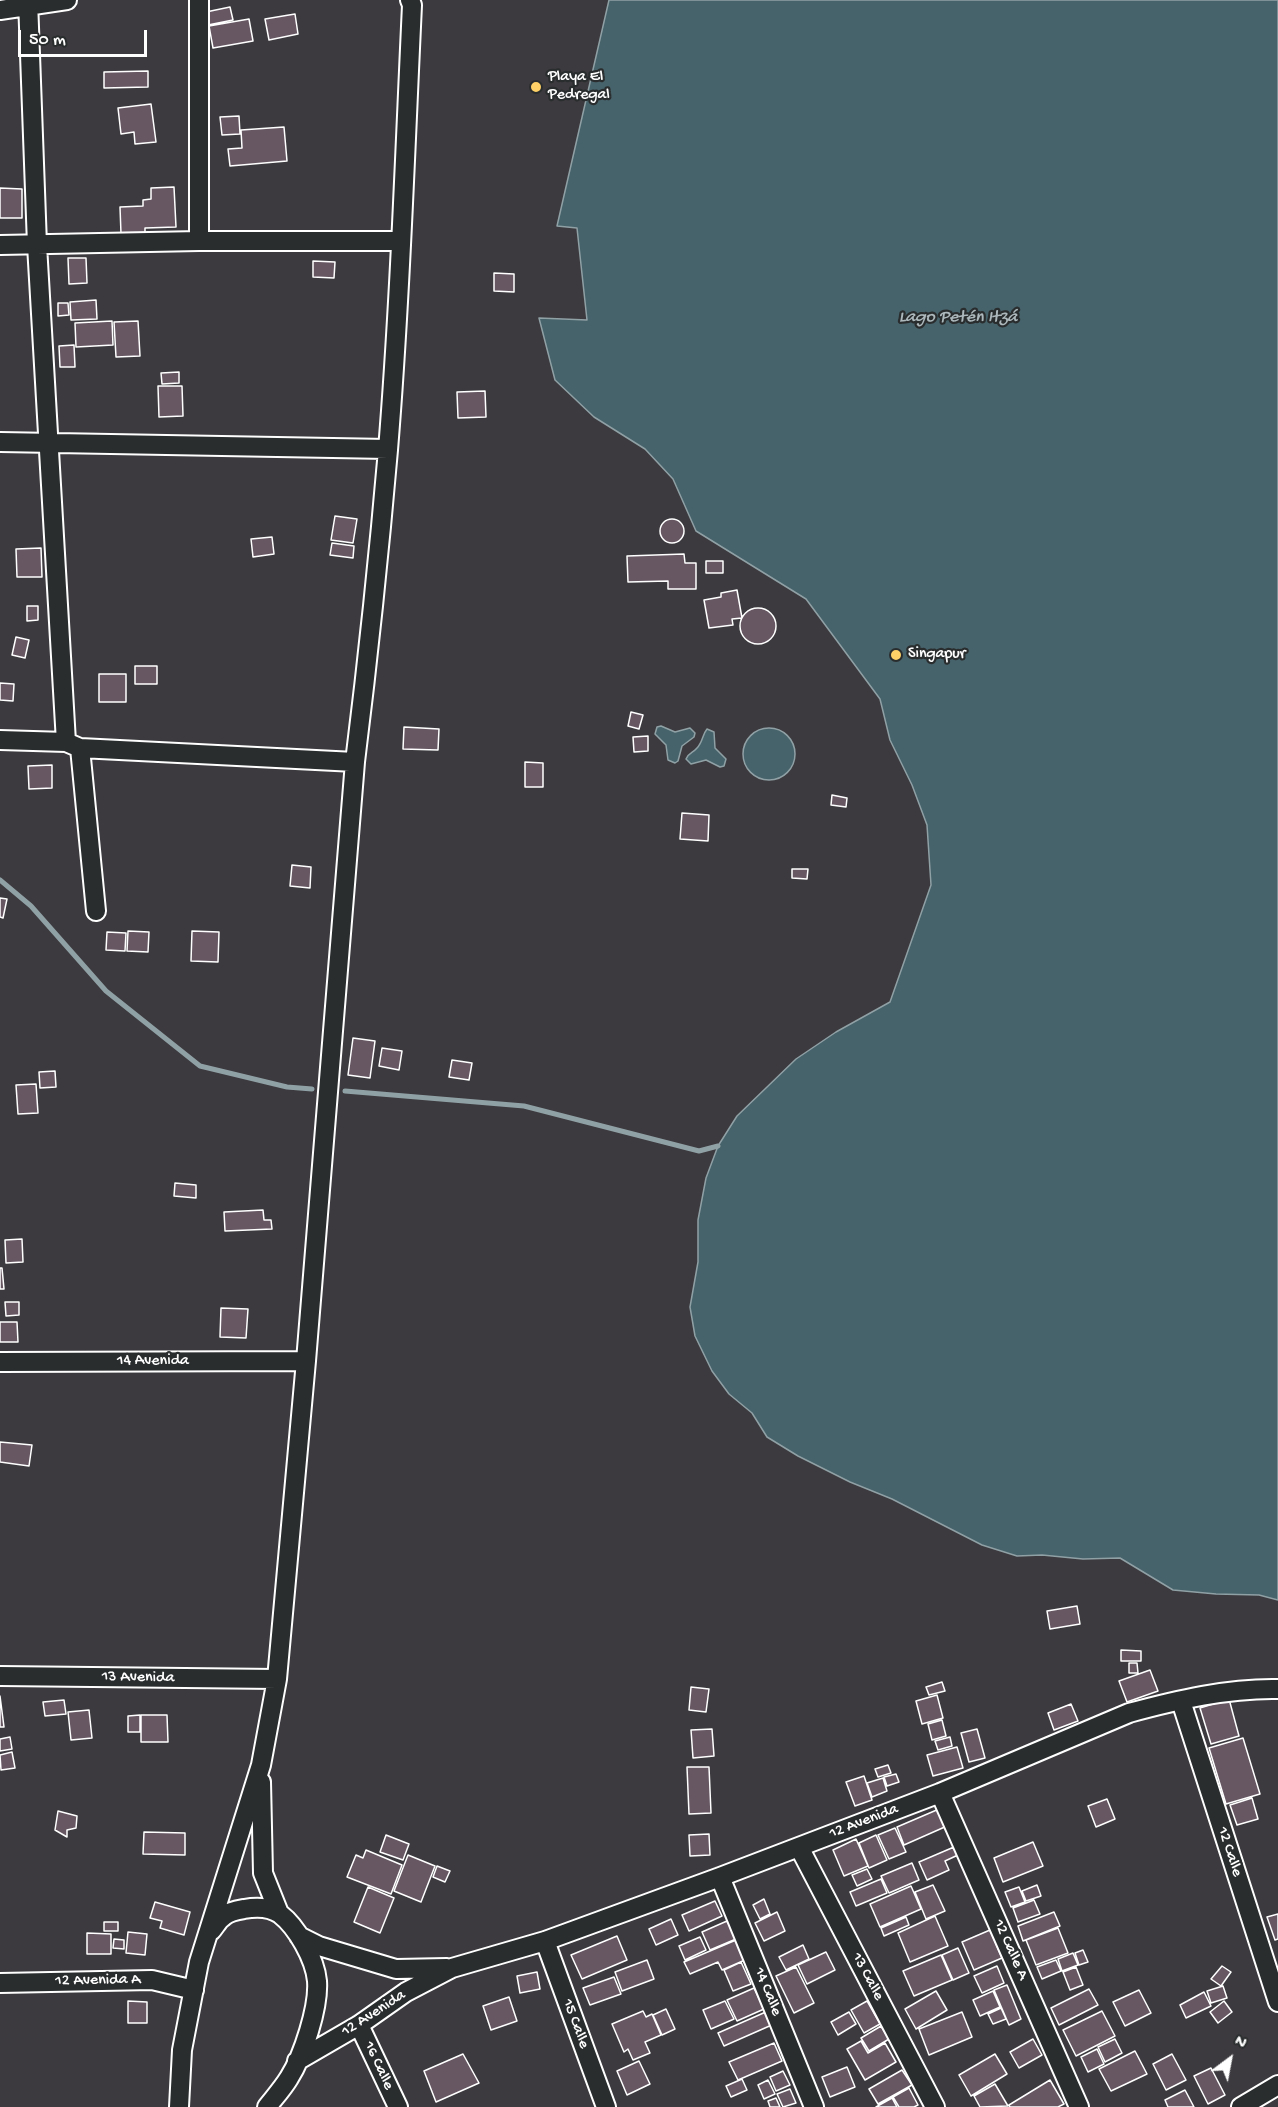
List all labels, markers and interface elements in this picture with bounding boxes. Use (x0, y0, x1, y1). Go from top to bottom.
scale bar (21, 18, 150, 56)
text: 50 m (29, 30, 66, 51)
place label: Playa El Pedregal (548, 68, 610, 106)
marker: Playa El Pedregal (529, 80, 543, 94)
water label: Lago Petén Itzá (899, 307, 1017, 329)
place label: Singapur (908, 645, 966, 665)
marker: Singapur (889, 648, 903, 662)
street label: 14 Avenida (117, 1352, 189, 1372)
street label: 13 Avenida (102, 1668, 174, 1688)
street label: 12 Avenida (827, 1800, 901, 1844)
street label: 12 Calle (1212, 1825, 1246, 1879)
street label: 12 Calle A (988, 1917, 1032, 1983)
street label: 13 Calle (846, 1950, 888, 2004)
street label: 14 Calle (749, 1965, 785, 2019)
street label: 12 Avenida A (55, 1971, 141, 1991)
street label: 12 Avenida (339, 1986, 409, 2042)
street label: 15 Calle (557, 1997, 593, 2051)
north arrow (1200, 2029, 1260, 2089)
text: N (1230, 2032, 1249, 2054)
street label: 16 Calle (358, 2039, 398, 2093)

